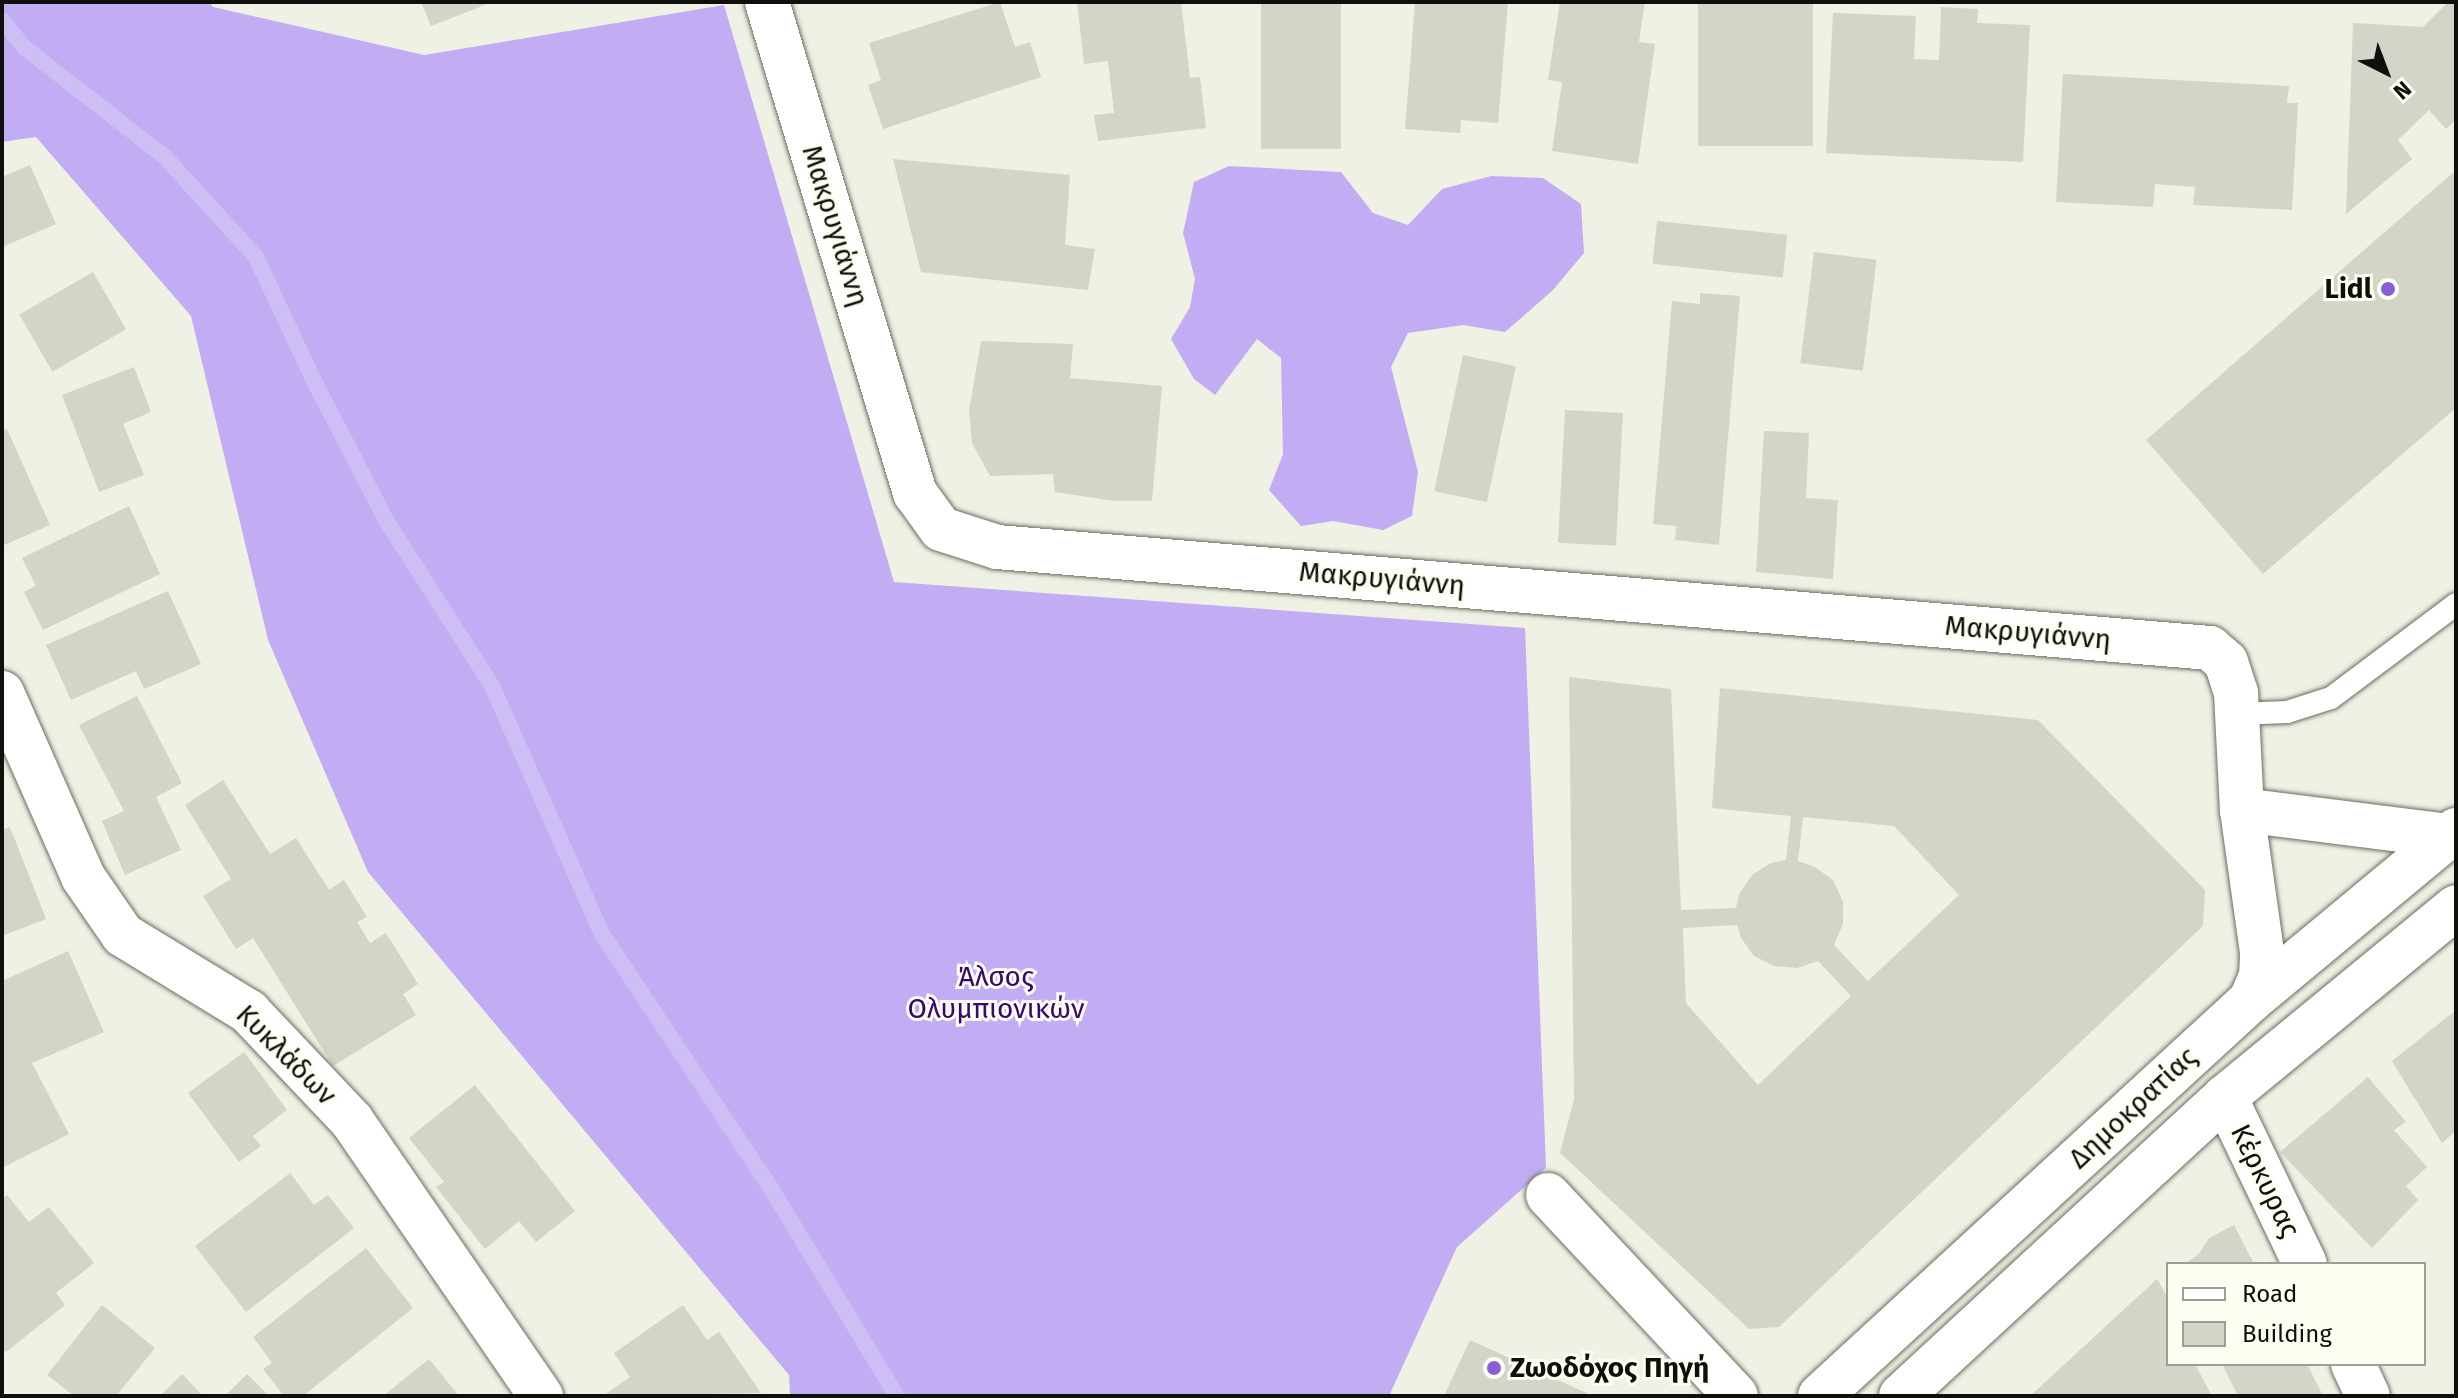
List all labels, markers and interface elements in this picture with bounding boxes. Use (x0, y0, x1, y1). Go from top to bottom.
north arrow (2346, 32, 2426, 112)
text: N (2388, 75, 2417, 105)
street label: Μακρυγιάννη (795, 141, 875, 311)
place label: Lidl (2325, 272, 2372, 306)
marker: Lidl (2379, 280, 2397, 298)
street label: Μακρυγιάννη (1297, 555, 1467, 603)
street label: Μακρυγιάννη (1943, 609, 2113, 657)
park label: Άλσος Ολυμπιονικών (908, 960, 1084, 1026)
street label: Κυκλάδων (229, 998, 343, 1112)
street label: Δημοκρατίας (2062, 1040, 2204, 1176)
street label: Κέρκυρας (2223, 1119, 2307, 1243)
legend (2166, 1262, 2426, 1366)
text: Road (2242, 1280, 2297, 1308)
text: Building (2242, 1320, 2332, 1348)
place label: Ζωοδόχος Πηγή (1510, 1351, 1709, 1385)
marker: Ζωοδόχος Πηγή (1485, 1359, 1503, 1377)

